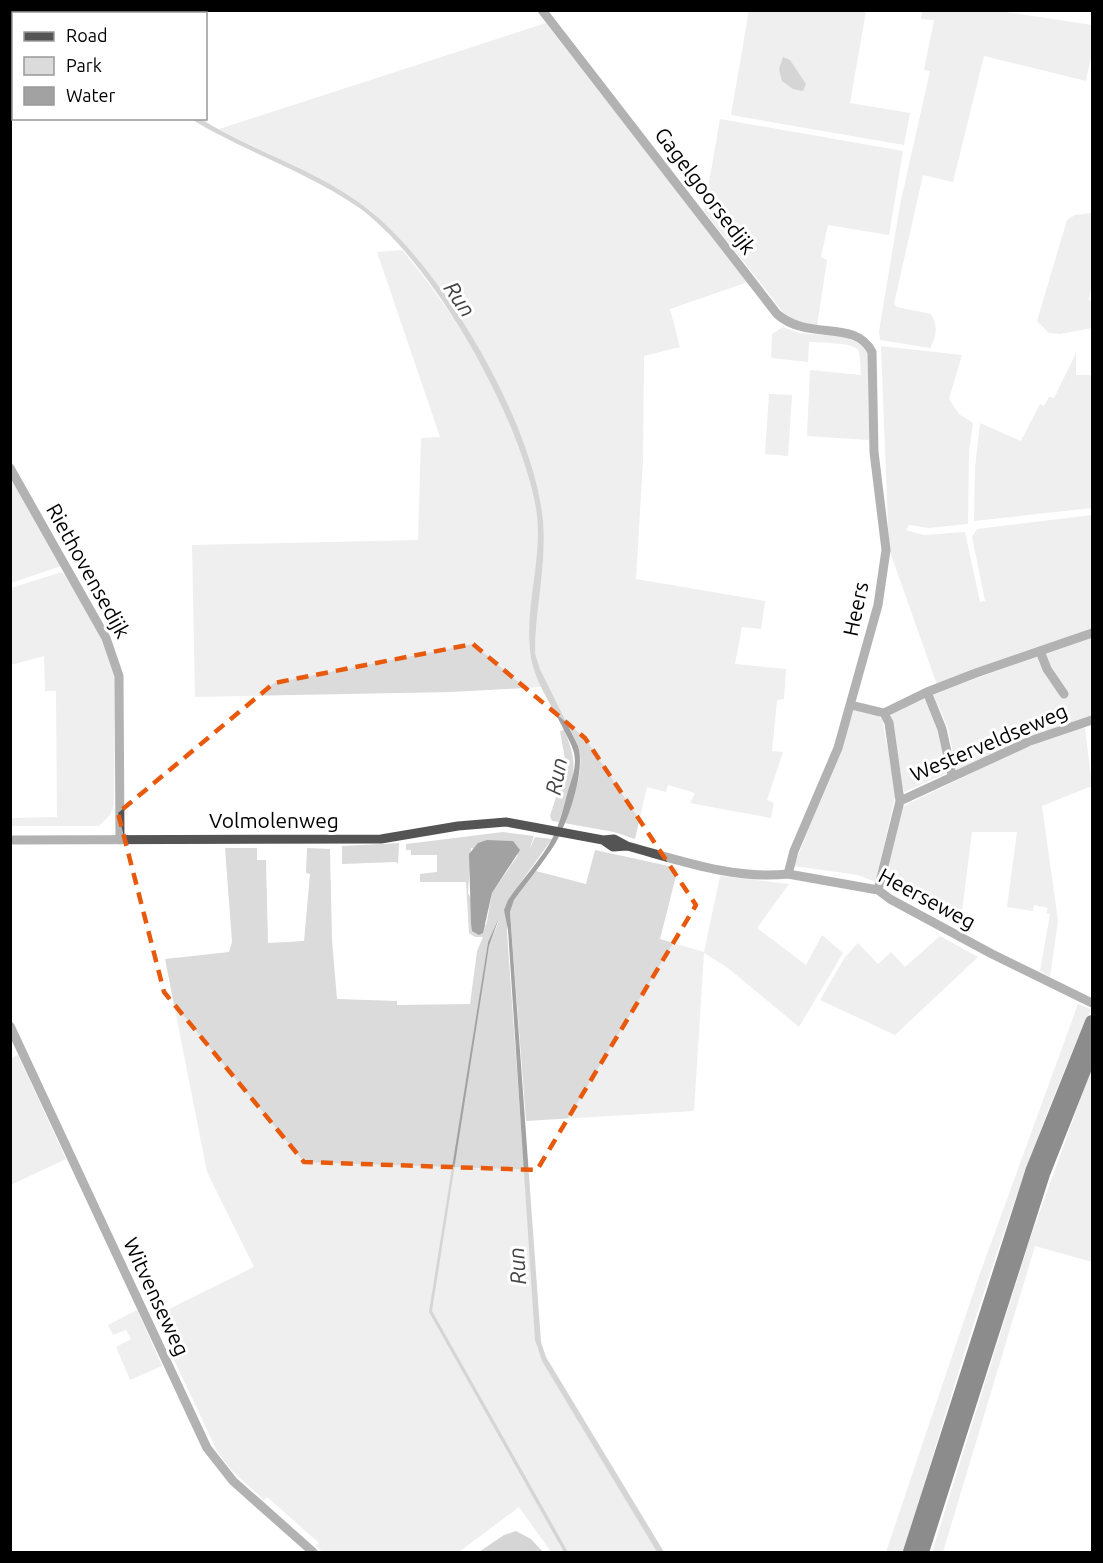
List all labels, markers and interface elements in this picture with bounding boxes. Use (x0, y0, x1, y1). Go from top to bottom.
legend (12, 12, 207, 120)
text: Road (66, 25, 108, 45)
text: Park (66, 55, 102, 75)
text: Water (66, 85, 116, 105)
street label: Gagelgoorsedijk (650, 122, 761, 259)
water label: Run (440, 276, 481, 321)
street label: Riethovensedijk (42, 499, 136, 642)
street label: Heers (838, 579, 872, 638)
street label: Westerveldseweg (906, 698, 1071, 786)
water label: Run (540, 755, 571, 797)
street label: Volmolenweg (209, 808, 339, 832)
street label: Heerseweg (875, 863, 980, 934)
street label: Witvenseweg (119, 1234, 195, 1360)
water label: Run (503, 1246, 530, 1286)

